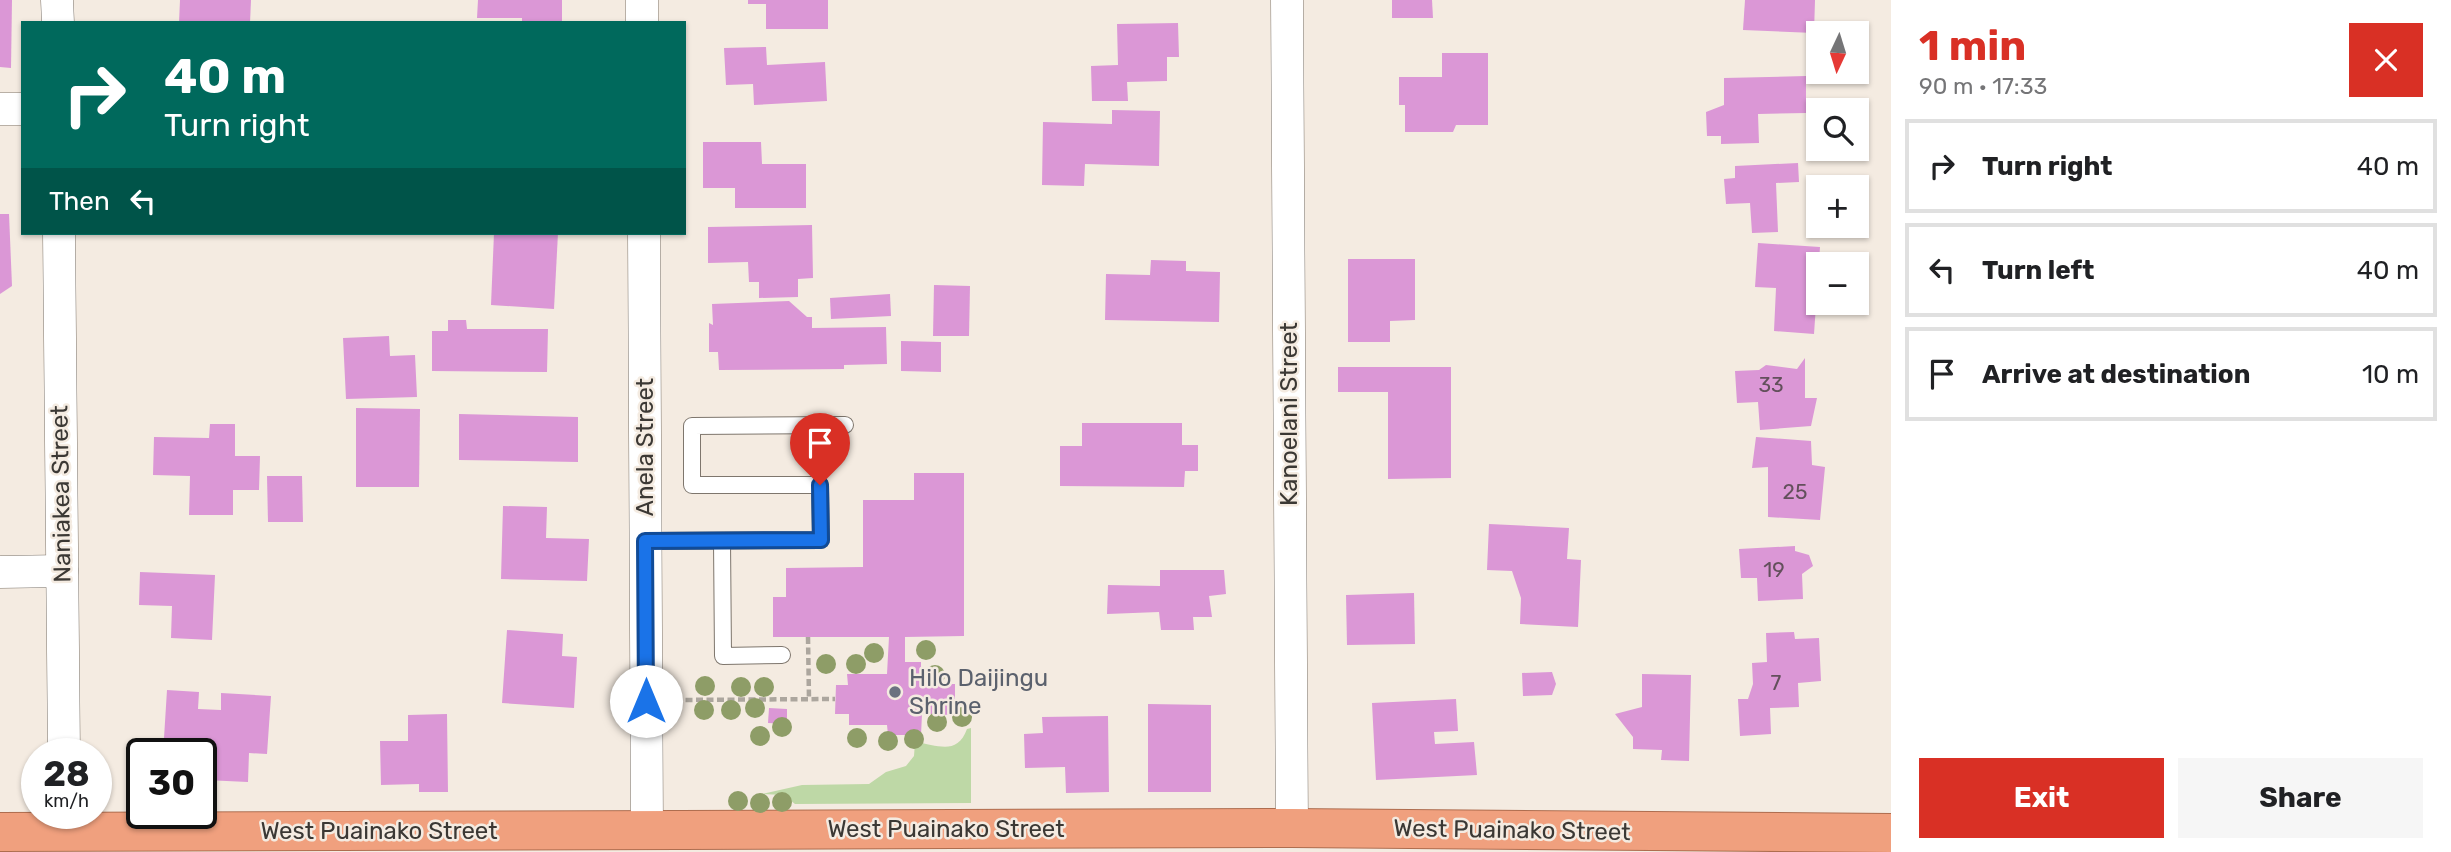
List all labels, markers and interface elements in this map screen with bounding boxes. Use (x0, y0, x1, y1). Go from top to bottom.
north arrow (1806, 21, 1869, 84)
map controls (1806, 21, 1869, 315)
text: 1 min (1919, 21, 2026, 71)
button: close (2349, 23, 2423, 97)
text: 40 m (164, 47, 286, 105)
icon: right (49, 49, 140, 140)
text: 90 m · 17:33 (1919, 72, 2047, 100)
button: search (1806, 98, 1869, 161)
text: Turn right (164, 106, 309, 144)
icon: right (1923, 147, 1961, 185)
text: Turn right (1982, 151, 2112, 182)
text: 40 m (2357, 151, 2419, 182)
button: + (1806, 175, 1869, 238)
icon: left (124, 182, 162, 220)
text: Then (49, 186, 110, 217)
icon: left (1923, 251, 1961, 289)
button: − (1806, 252, 1869, 315)
text: Turn left (1982, 255, 2094, 286)
text: 40 m (2357, 255, 2419, 286)
street label: Kanoelani Street (1275, 322, 1303, 506)
icon: arrive (1923, 355, 1961, 393)
text: Arrive at destination (1982, 359, 2250, 390)
text: 10 m (2362, 359, 2419, 390)
house number: 33 (1758, 372, 1784, 397)
street label: Anela Street (631, 378, 659, 516)
street label: Naniakea Street (45, 405, 77, 583)
pin (790, 413, 850, 485)
icon: arrive (801, 424, 839, 462)
house number: 25 (1783, 479, 1807, 504)
house number: 19 (1763, 557, 1785, 582)
position arrow (609, 664, 683, 738)
place label: Hilo Daijingu Shrine (909, 664, 1048, 720)
house number: 7 (1771, 670, 1782, 695)
marker: Hilo Daijingu Shrine (887, 684, 903, 700)
speed limit sign: 30 (126, 738, 217, 829)
text: 28 (43, 753, 90, 795)
button: Exit (1919, 758, 2164, 838)
button: Share (2178, 758, 2423, 838)
text: km/h (44, 790, 89, 812)
street label: West Puainako Street (1393, 814, 1631, 846)
street label: West Puainako Street (827, 815, 1065, 843)
street label: West Puainako Street (260, 817, 498, 845)

